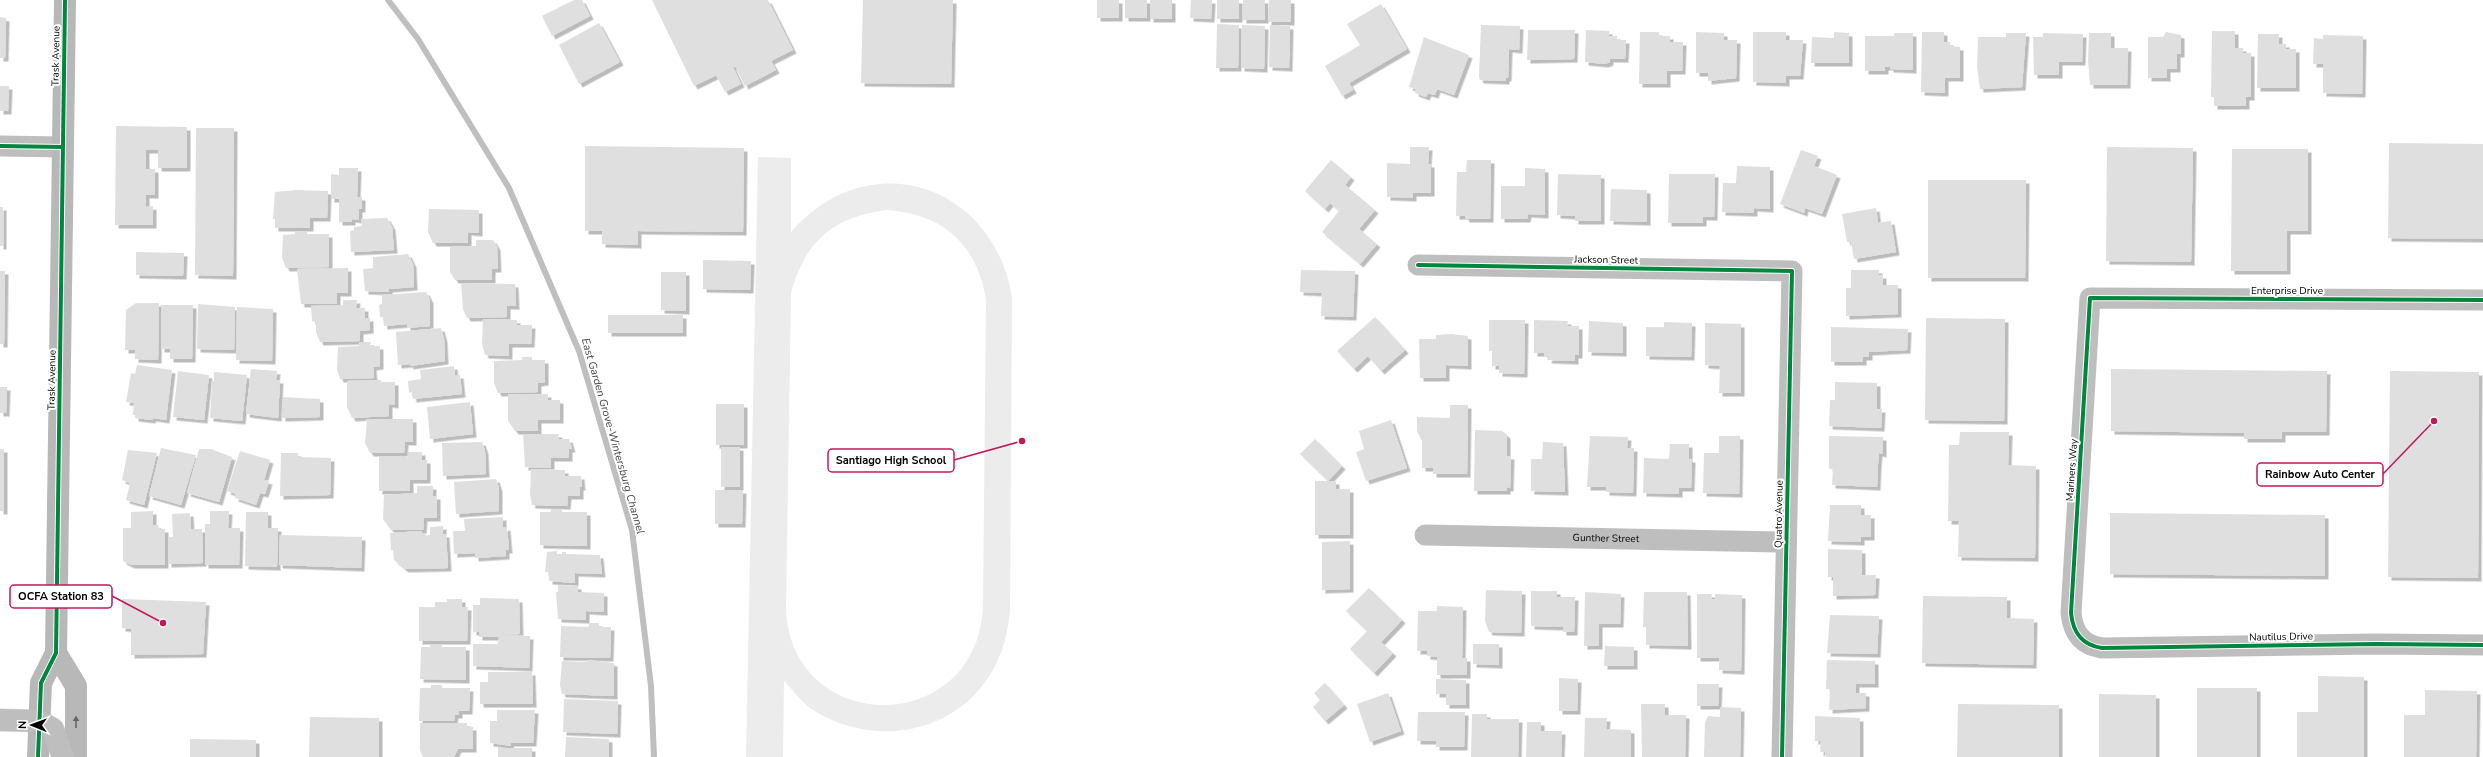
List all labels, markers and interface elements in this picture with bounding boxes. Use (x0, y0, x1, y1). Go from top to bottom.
street label: Trask Avenue (48, 26, 64, 86)
street label: Jackson Street (1573, 252, 1639, 268)
street label: Enterprise Drive (2251, 284, 2323, 298)
water label: East Garden Grove-Wintersburg Channel (578, 336, 648, 536)
street label: Trask Avenue (44, 350, 60, 410)
street label: Mariners Way (2063, 437, 2081, 502)
callout: Santiago High School (828, 449, 954, 472)
text: Santiago High School (836, 453, 947, 468)
callout: Rainbow Auto Center (2257, 463, 2383, 486)
text: Rainbow Auto Center (2265, 467, 2376, 482)
street label: Quatro Avenue (1771, 480, 1787, 548)
street label: Gunther Street (1573, 531, 1640, 546)
callout: OCFA Station 83 (10, 585, 112, 608)
text: OCFA Station 83 (18, 589, 104, 604)
street label: Nautilus Drive (2249, 629, 2313, 645)
north arrow (12, 705, 52, 745)
one-way arrow (73, 715, 79, 728)
text: N (15, 721, 30, 729)

